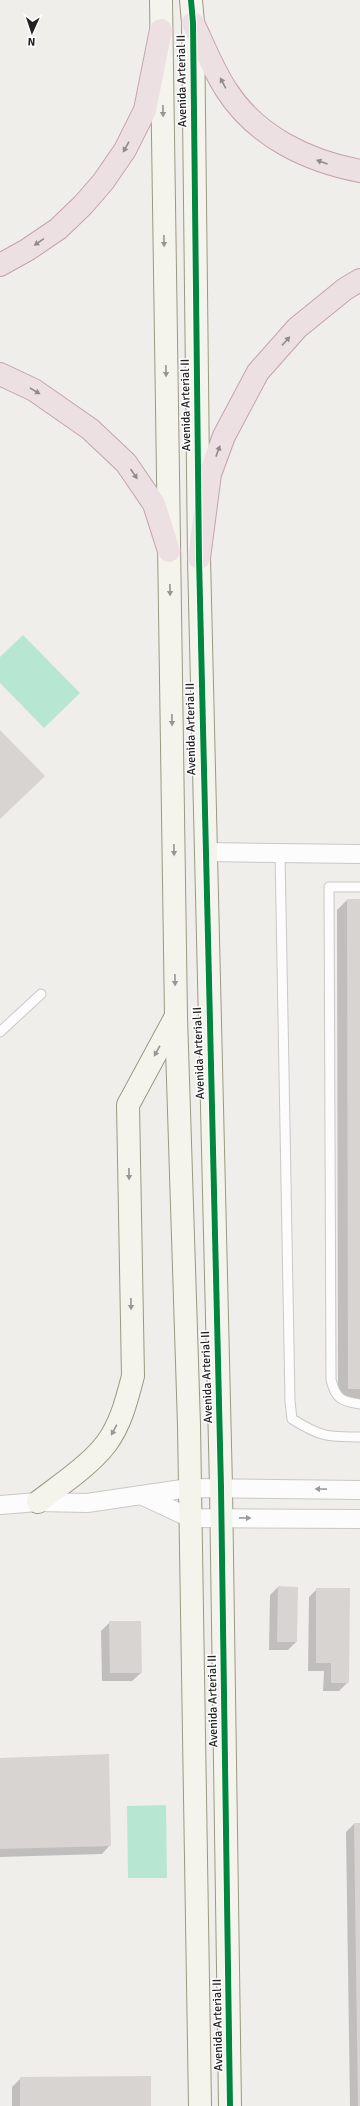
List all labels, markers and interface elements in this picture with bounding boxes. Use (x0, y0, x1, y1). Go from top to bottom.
north arrow (12, 12, 52, 52)
text: N (27, 35, 36, 48)
street label: Avenida Arterial II (174, 35, 190, 127)
one-way arrow (219, 77, 226, 89)
one-way arrow (159, 105, 166, 117)
one-way arrow (123, 141, 129, 153)
one-way arrow (316, 159, 328, 165)
one-way arrow (161, 235, 168, 247)
one-way arrow (34, 238, 44, 246)
one-way arrow (281, 336, 290, 347)
street label: Avenida Arterial II (178, 359, 194, 451)
one-way arrow (163, 365, 169, 378)
one-way arrow (29, 388, 41, 395)
one-way arrow (215, 445, 221, 457)
one-way arrow (130, 469, 138, 479)
one-way arrow (167, 584, 173, 597)
street label: Avenida Arterial II (183, 683, 199, 775)
one-way arrow (169, 714, 175, 727)
one-way arrow (171, 844, 177, 857)
one-way arrow (172, 974, 178, 987)
street label: Avenida Arterial II (190, 1006, 208, 1100)
one-way arrow (154, 1045, 160, 1057)
one-way arrow (126, 1168, 132, 1181)
one-way arrow (128, 1298, 134, 1311)
street label: Avenida Arterial II (198, 1330, 216, 1424)
one-way arrow (110, 1424, 117, 1436)
one-way arrow (314, 1486, 327, 1492)
one-way arrow (239, 1515, 252, 1521)
street label: Avenida Arterial II (205, 1655, 221, 1747)
street label: Avenida Arterial II (210, 1979, 226, 2071)

